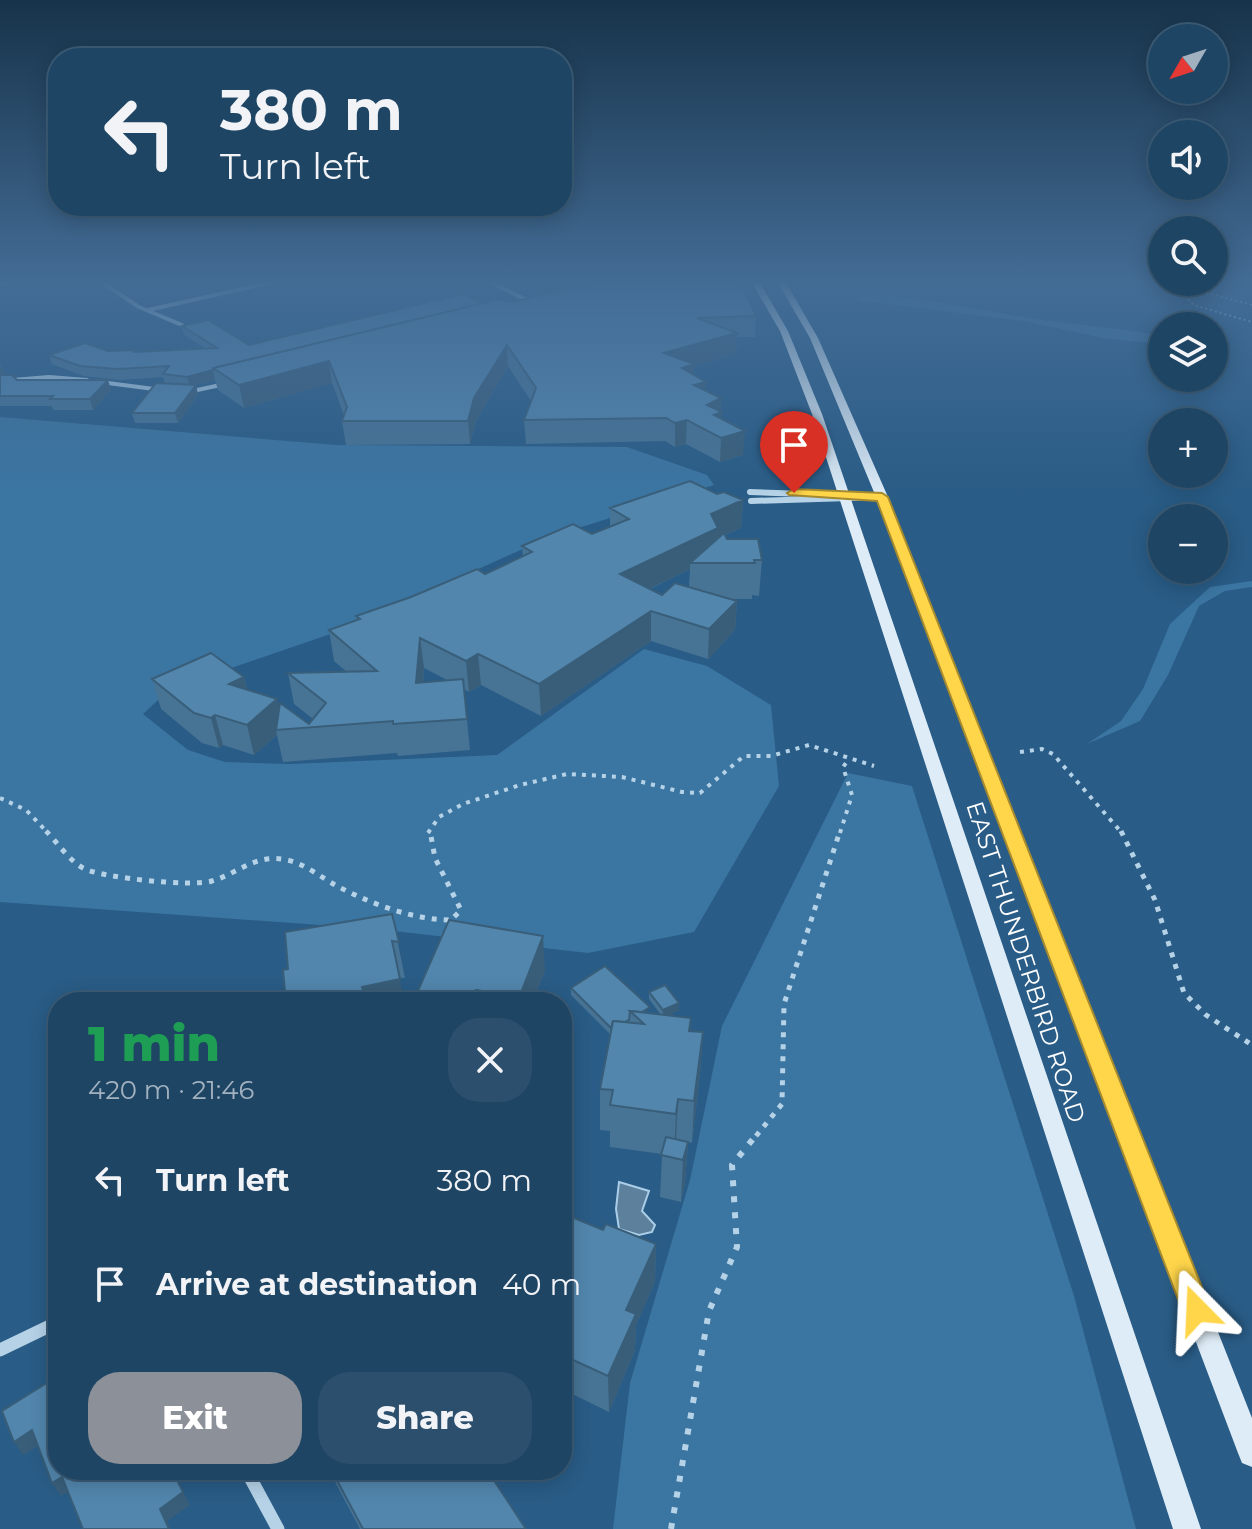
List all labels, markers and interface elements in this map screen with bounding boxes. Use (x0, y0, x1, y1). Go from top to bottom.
north arrow (1148, 24, 1228, 104)
map controls (1148, 24, 1228, 584)
text: 380 m (220, 76, 403, 144)
icon: left (88, 80, 192, 184)
button: sound (1148, 120, 1228, 200)
text: Turn left (220, 144, 371, 188)
button: search (1148, 216, 1228, 296)
button: layers (1148, 312, 1228, 392)
button: + (1148, 408, 1228, 488)
pin (760, 411, 828, 493)
icon: arrive (772, 423, 816, 467)
button: − (1148, 504, 1228, 584)
street label: EAST THUNDERBIRD ROAD (960, 798, 1092, 1126)
text: 1 min (88, 1015, 220, 1073)
button: close (448, 1018, 532, 1102)
text: 420 m · 21:46 (88, 1074, 254, 1106)
icon: left (88, 1158, 132, 1202)
text: Turn left (156, 1162, 289, 1199)
text: 380 m (436, 1162, 532, 1199)
icon: arrive (88, 1262, 132, 1306)
text: Arrive at destination (156, 1266, 478, 1303)
text: 40 m (502, 1266, 581, 1303)
position arrow (1155, 1268, 1239, 1352)
button: Exit (88, 1372, 302, 1464)
button: Share (318, 1372, 532, 1464)

